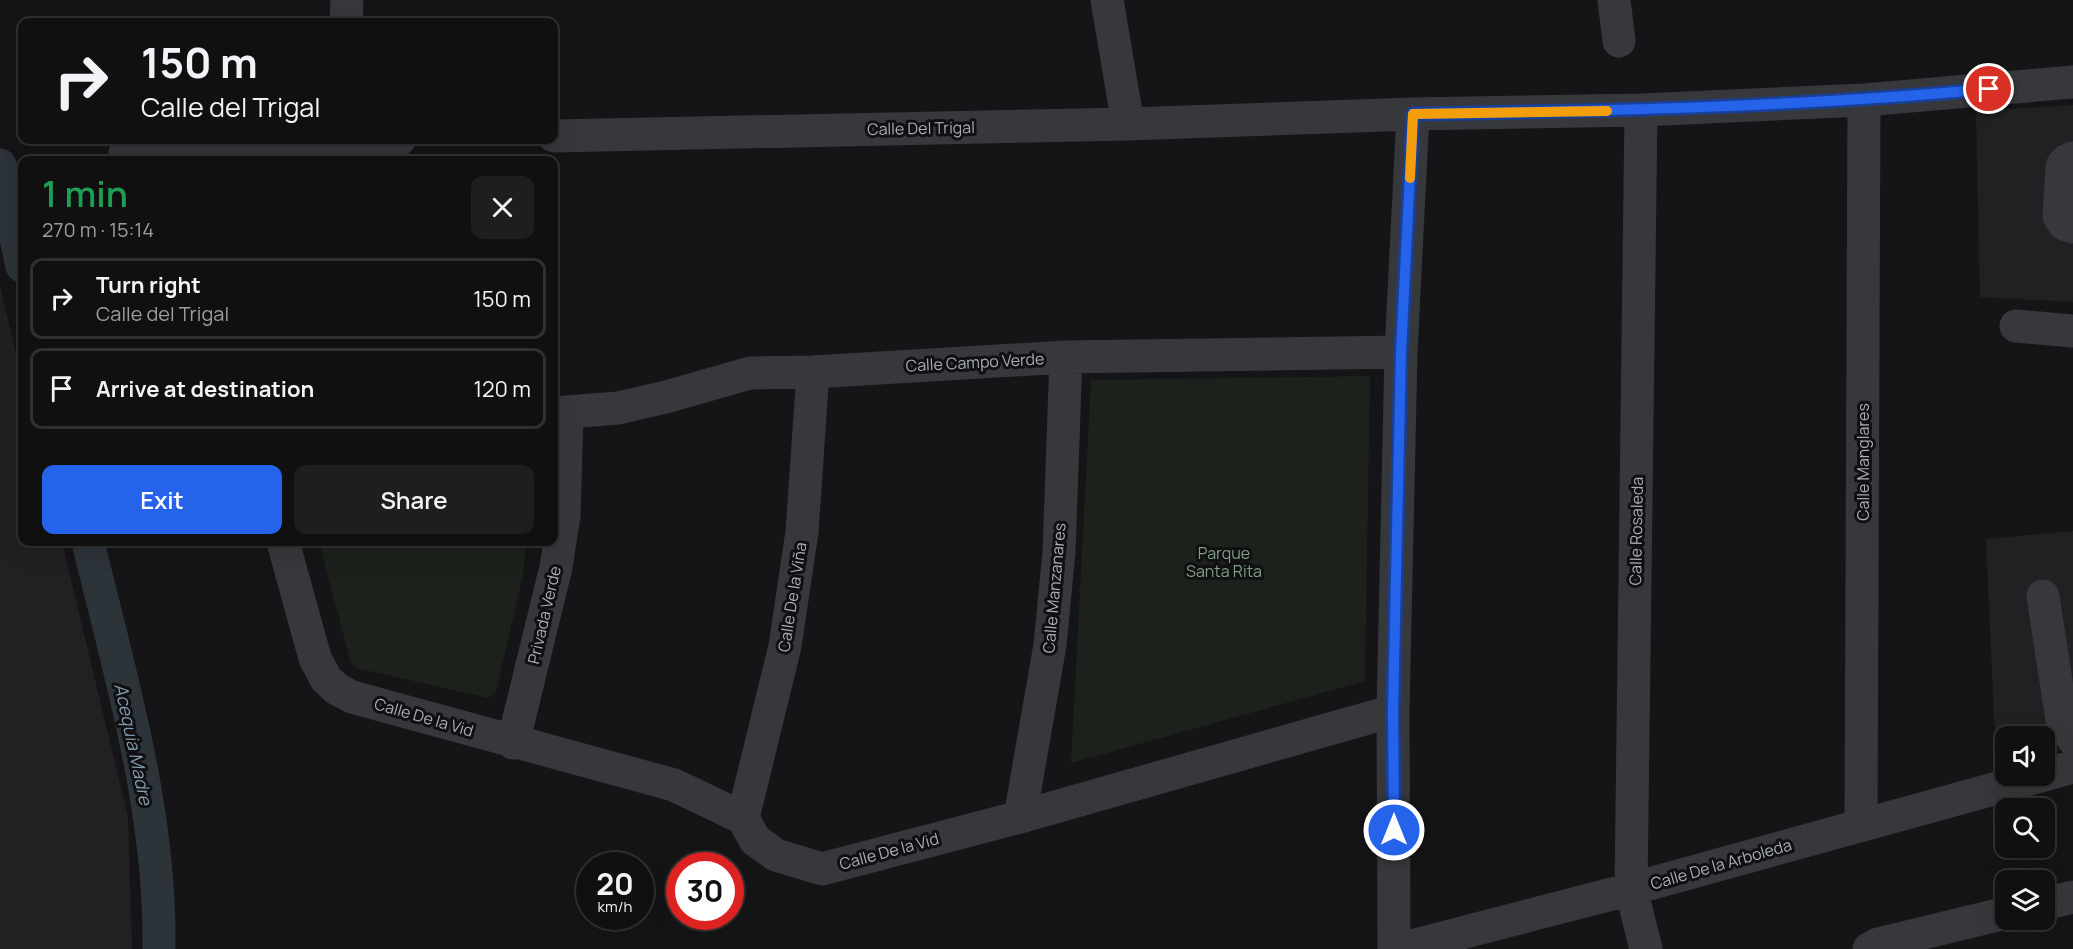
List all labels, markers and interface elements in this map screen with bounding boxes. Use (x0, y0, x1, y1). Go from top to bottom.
text: 150 m (141, 33, 258, 91)
icon: right (42, 42, 120, 120)
pin (1963, 63, 2014, 114)
icon: arrive (1972, 72, 2005, 105)
text: Calle del Trigal (141, 88, 321, 125)
street label: Calle Del Trigal (867, 116, 975, 140)
text: 1 min (42, 169, 128, 218)
button: close (471, 176, 534, 239)
text: 270 m · 15:14 (42, 216, 154, 243)
text: Turn right (96, 270, 201, 300)
icon: right (45, 282, 78, 315)
text: 150 m (473, 284, 531, 314)
text: Calle del Trigal (96, 300, 229, 327)
street label: Calle Campo Verde (905, 347, 1045, 377)
icon: arrive (45, 372, 78, 405)
text: Arrive at destination (96, 374, 314, 404)
text: 120 m (473, 374, 531, 404)
street label: Calle Manglares (1852, 403, 1874, 521)
button: Exit (42, 465, 282, 534)
button: Share (294, 465, 534, 534)
street label: Calle Rosaleda (1624, 477, 1648, 585)
street label: Calle Manzanares (1037, 522, 1071, 654)
street label: Calle De la Viña (772, 540, 812, 654)
park label: Parque Santa Rita (1186, 542, 1262, 582)
street label: Privada Verde (522, 564, 566, 666)
water label: Acequia Madre (109, 681, 159, 808)
street label: Calle De la Vid (372, 692, 476, 742)
map controls (1995, 726, 2055, 930)
button: sound (1995, 726, 2055, 786)
position arrow (1362, 798, 1426, 862)
button: search (1995, 798, 2055, 858)
street label: Calle De la Vid (837, 827, 941, 875)
street label: Calle De la Arboleda (1648, 833, 1794, 895)
speed limit sign: 30 (666, 852, 744, 930)
text: 20 (596, 863, 634, 904)
button: layers (1995, 870, 2055, 930)
text: km/h (598, 896, 632, 917)

